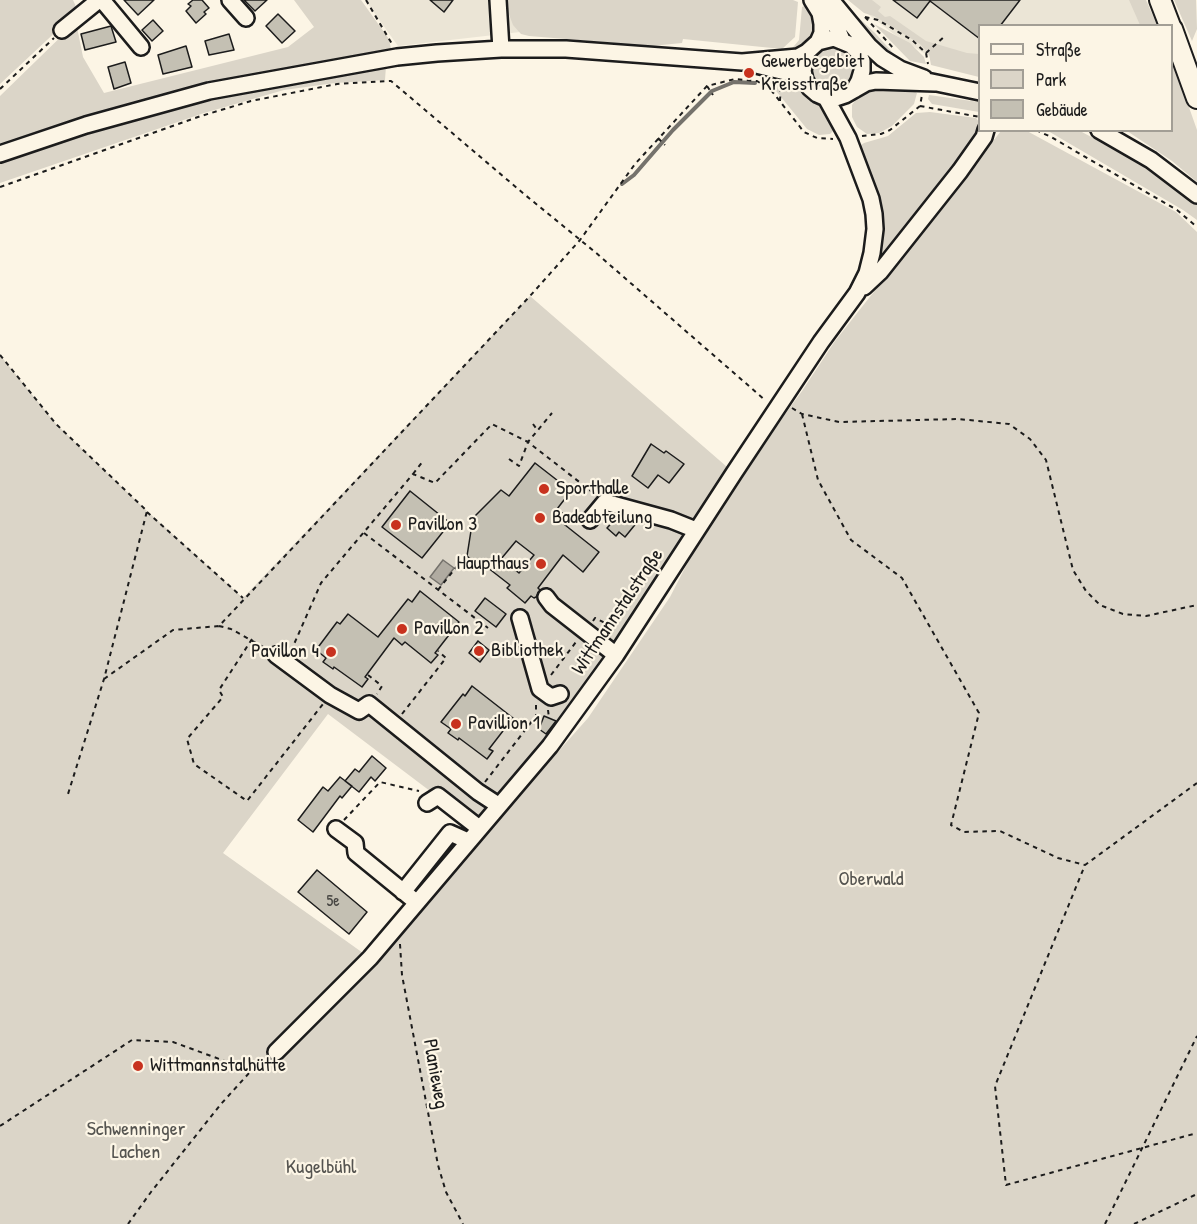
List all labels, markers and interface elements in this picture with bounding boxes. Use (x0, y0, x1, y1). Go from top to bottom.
legend (978, 24, 1173, 132)
text: Straße (1036, 37, 1081, 62)
place label: Gewerbegebiet Kreisstraße (761, 50, 864, 97)
marker: Gewerbegebiet Kreisstraße (742, 66, 756, 80)
text: Park (1036, 67, 1066, 92)
text: Gebäude (1036, 97, 1088, 122)
place label: Sporthalle (556, 477, 629, 501)
marker: Sporthalle (537, 482, 551, 496)
place label: Badeabteilung (552, 506, 652, 530)
marker: Badeabteilung (533, 511, 547, 525)
place label: Pavillon 3 (408, 513, 477, 537)
marker: Pavillon 3 (389, 518, 403, 532)
street label: Wittmannstalstraße (567, 545, 669, 679)
place label: Haupthaus (456, 552, 529, 576)
marker: Haupthaus (534, 557, 548, 571)
place label: Pavillon 2 (414, 617, 484, 641)
marker: Pavillon 2 (395, 622, 409, 636)
place label: Bibliothek (491, 639, 563, 663)
place label: Pavillon 4 (251, 640, 319, 664)
marker: Bibliothek (472, 644, 486, 658)
marker: Pavillon 4 (324, 645, 338, 659)
place label: Pavillion 1 (468, 712, 540, 736)
marker: Pavillion 1 (449, 717, 463, 731)
park label: Oberwald (838, 868, 904, 892)
house number: 5e (326, 892, 340, 912)
street label: Planieweg (417, 1037, 453, 1111)
place label: Wittmannstalhütte (150, 1054, 286, 1078)
marker: Wittmannstalhütte (131, 1059, 145, 1073)
park label: Schwenninger Lachen (87, 1118, 185, 1165)
park label: Kugelbühl (286, 1156, 356, 1180)

